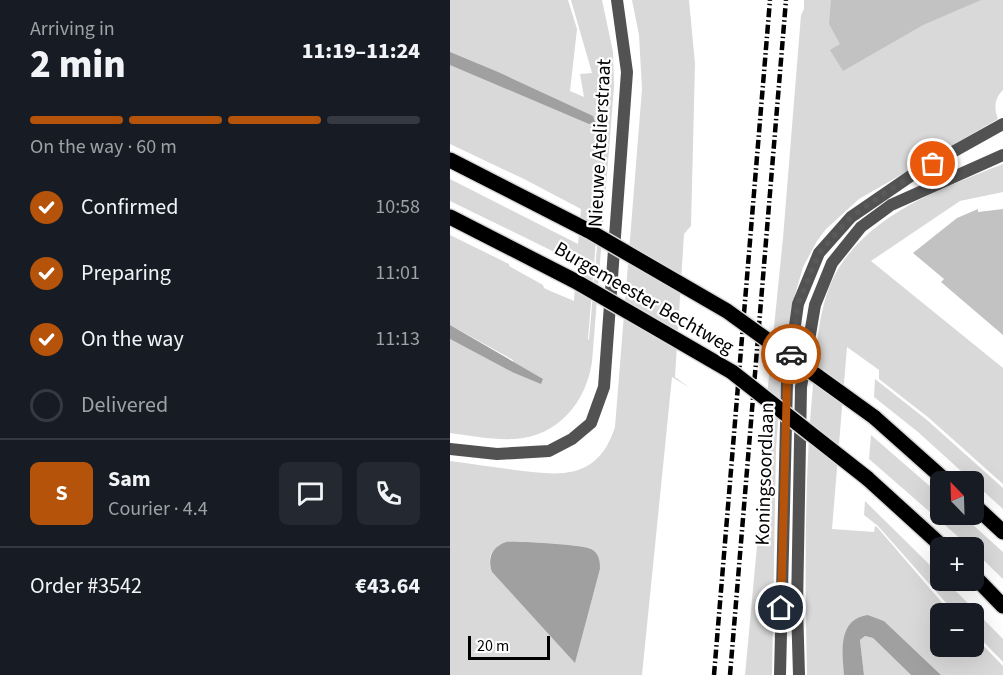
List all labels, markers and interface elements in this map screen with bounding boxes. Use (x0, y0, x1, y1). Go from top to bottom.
text: Arriving in (30, 15, 115, 43)
text: 11:19–11:24 (302, 35, 420, 67)
text: 2 min (30, 37, 126, 93)
street label: Nieuwe Atelierstraat (582, 58, 618, 228)
text: On the way · 60 m (30, 133, 177, 161)
pin (907, 138, 958, 189)
icon: bag (916, 147, 949, 180)
icon: check (30, 191, 63, 224)
text: Confirmed (81, 191, 178, 223)
text: 10:58 (375, 193, 420, 221)
street label: Burgemeester Bechtweg (549, 235, 739, 361)
icon: check (30, 257, 63, 290)
text: Preparing (81, 257, 171, 289)
text: 11:01 (375, 259, 420, 287)
icon: check (30, 323, 63, 356)
text: On the way (81, 323, 184, 355)
courier (761, 324, 821, 384)
text: 11:13 (375, 325, 420, 353)
icon: car (775, 338, 808, 371)
text: Delivered (81, 389, 168, 421)
street label: Koningsoordlaan (749, 402, 781, 546)
button: chat (279, 462, 342, 525)
button: phone (357, 462, 420, 525)
text: Sam (108, 463, 151, 495)
north arrow (930, 471, 984, 525)
map controls (930, 471, 984, 657)
text: S (55, 477, 68, 509)
text: Courier · 4.4 (108, 495, 208, 523)
button: + (930, 537, 984, 591)
text: Order #3542 (30, 570, 142, 602)
text: €43.64 (355, 570, 420, 602)
pin (755, 582, 806, 633)
icon: home (764, 591, 797, 624)
button: − (930, 603, 984, 657)
scale bar (468, 633, 550, 660)
text: 20 m (477, 635, 509, 657)

